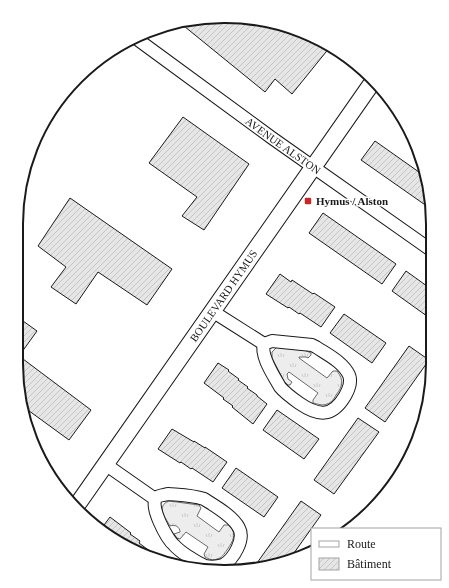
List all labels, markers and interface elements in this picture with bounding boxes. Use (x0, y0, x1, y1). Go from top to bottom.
street label: AVENUE ALSTON (243, 115, 323, 176)
place label: Hymus / Alston (316, 195, 388, 207)
marker: Hymus / Alston (303, 196, 313, 206)
street label: BOULEVARD HYMUS (187, 248, 260, 344)
legend (311, 528, 441, 580)
text: Route (347, 537, 376, 551)
text: Bâtiment (347, 557, 392, 571)

